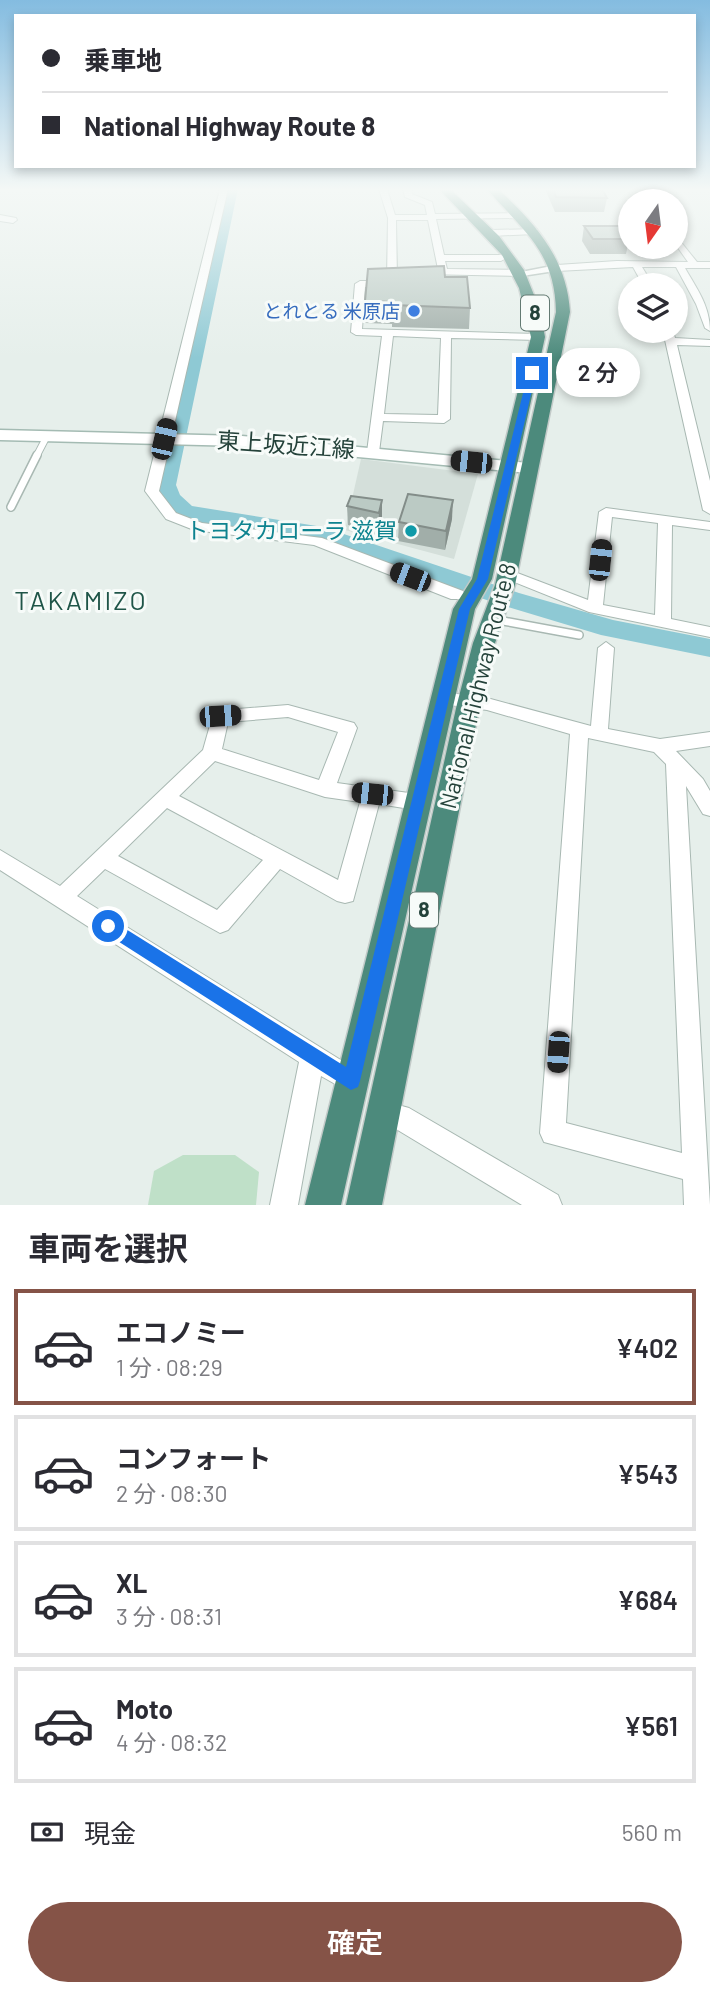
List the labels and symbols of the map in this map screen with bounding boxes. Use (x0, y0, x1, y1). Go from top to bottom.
north arrow (618, 189, 688, 259)
road number: 8 (521, 296, 549, 330)
place label: とれとる 米原店 (263, 299, 400, 322)
marker: とれとる 米原店 (406, 303, 422, 319)
callout: 2 分 (556, 348, 640, 398)
route end (516, 357, 548, 389)
car (150, 416, 179, 462)
street label: 東上坂近江線 (216, 425, 356, 463)
car (450, 449, 493, 475)
place label: トヨタカローラ 滋賀 (185, 516, 397, 544)
marker: トヨタカローラ 滋賀 (403, 523, 419, 539)
car (588, 538, 613, 582)
car (387, 560, 434, 594)
street label: National Highway Route 8 (433, 560, 521, 812)
district label: TAKAMIZO (14, 584, 148, 615)
car (199, 704, 242, 728)
car (351, 781, 394, 807)
road number: 8 (410, 892, 438, 928)
route start (92, 910, 124, 942)
car (547, 1030, 570, 1074)

